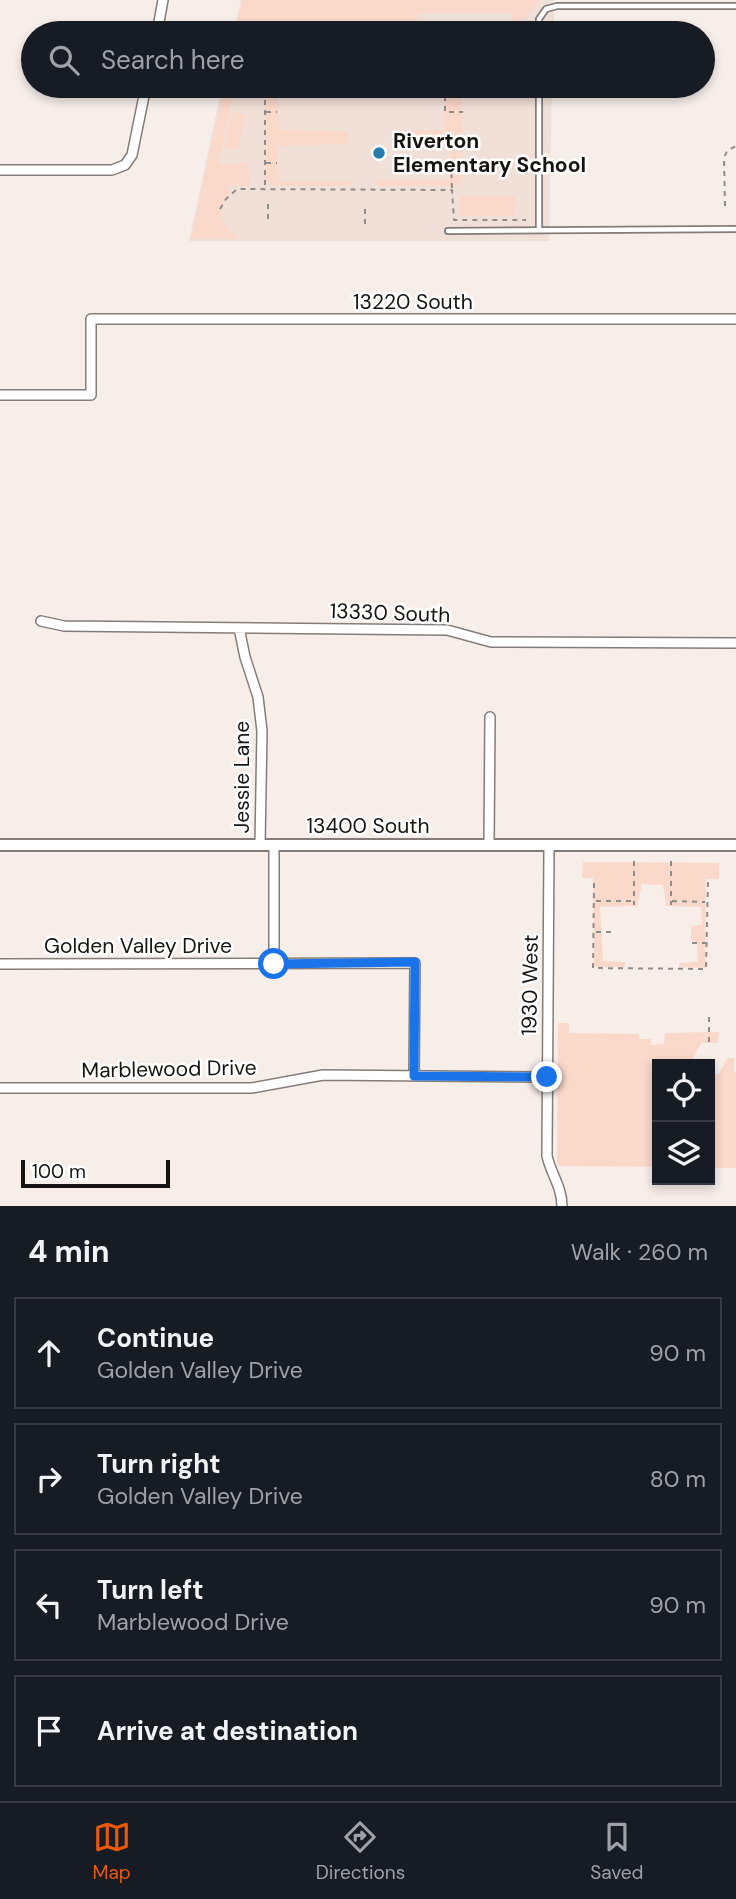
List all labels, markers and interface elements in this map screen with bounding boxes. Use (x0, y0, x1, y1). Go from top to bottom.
search box (21, 21, 715, 98)
icon: search (45, 41, 83, 79)
text: Search here (101, 43, 244, 77)
place label: Riverton Elementary School (393, 127, 586, 179)
marker: Riverton Elementary School (371, 145, 387, 161)
street label: 13220 South (353, 288, 473, 316)
street label: 13330 South (329, 597, 451, 629)
street label: Jessie Lane (228, 721, 256, 833)
street label: 13400 South (307, 812, 430, 840)
street label: Golden Valley Drive (44, 932, 232, 960)
street label: 1930 West (515, 934, 545, 1036)
route start (258, 948, 289, 979)
street label: Marblewood Drive (81, 1053, 257, 1085)
map controls (652, 1059, 715, 1185)
button: locate (652, 1059, 715, 1122)
route end (531, 1061, 562, 1092)
button: layers (652, 1122, 715, 1185)
scale bar (21, 1157, 170, 1189)
text: 100 m (32, 1159, 86, 1184)
text: 4 min (28, 1232, 110, 1271)
text: Walk · 260 m (571, 1237, 708, 1267)
text: Continue (97, 1321, 214, 1355)
icon: ahead (30, 1334, 68, 1372)
text: 90 m (649, 1338, 706, 1368)
text: Golden Valley Drive (97, 1355, 303, 1385)
text: Turn right (97, 1447, 221, 1481)
icon: right (30, 1460, 68, 1498)
text: 80 m (650, 1464, 706, 1494)
text: Golden Valley Drive (97, 1481, 303, 1511)
text: Turn left (97, 1573, 204, 1607)
icon: left (30, 1586, 68, 1624)
text: 90 m (649, 1590, 706, 1620)
text: Marblewood Drive (97, 1607, 289, 1637)
icon: arrive (30, 1712, 68, 1750)
text: Arrive at destination (97, 1714, 358, 1748)
tab: Map (93, 1818, 131, 1885)
tab: Directions (316, 1818, 405, 1885)
tab: Saved (590, 1818, 643, 1885)

